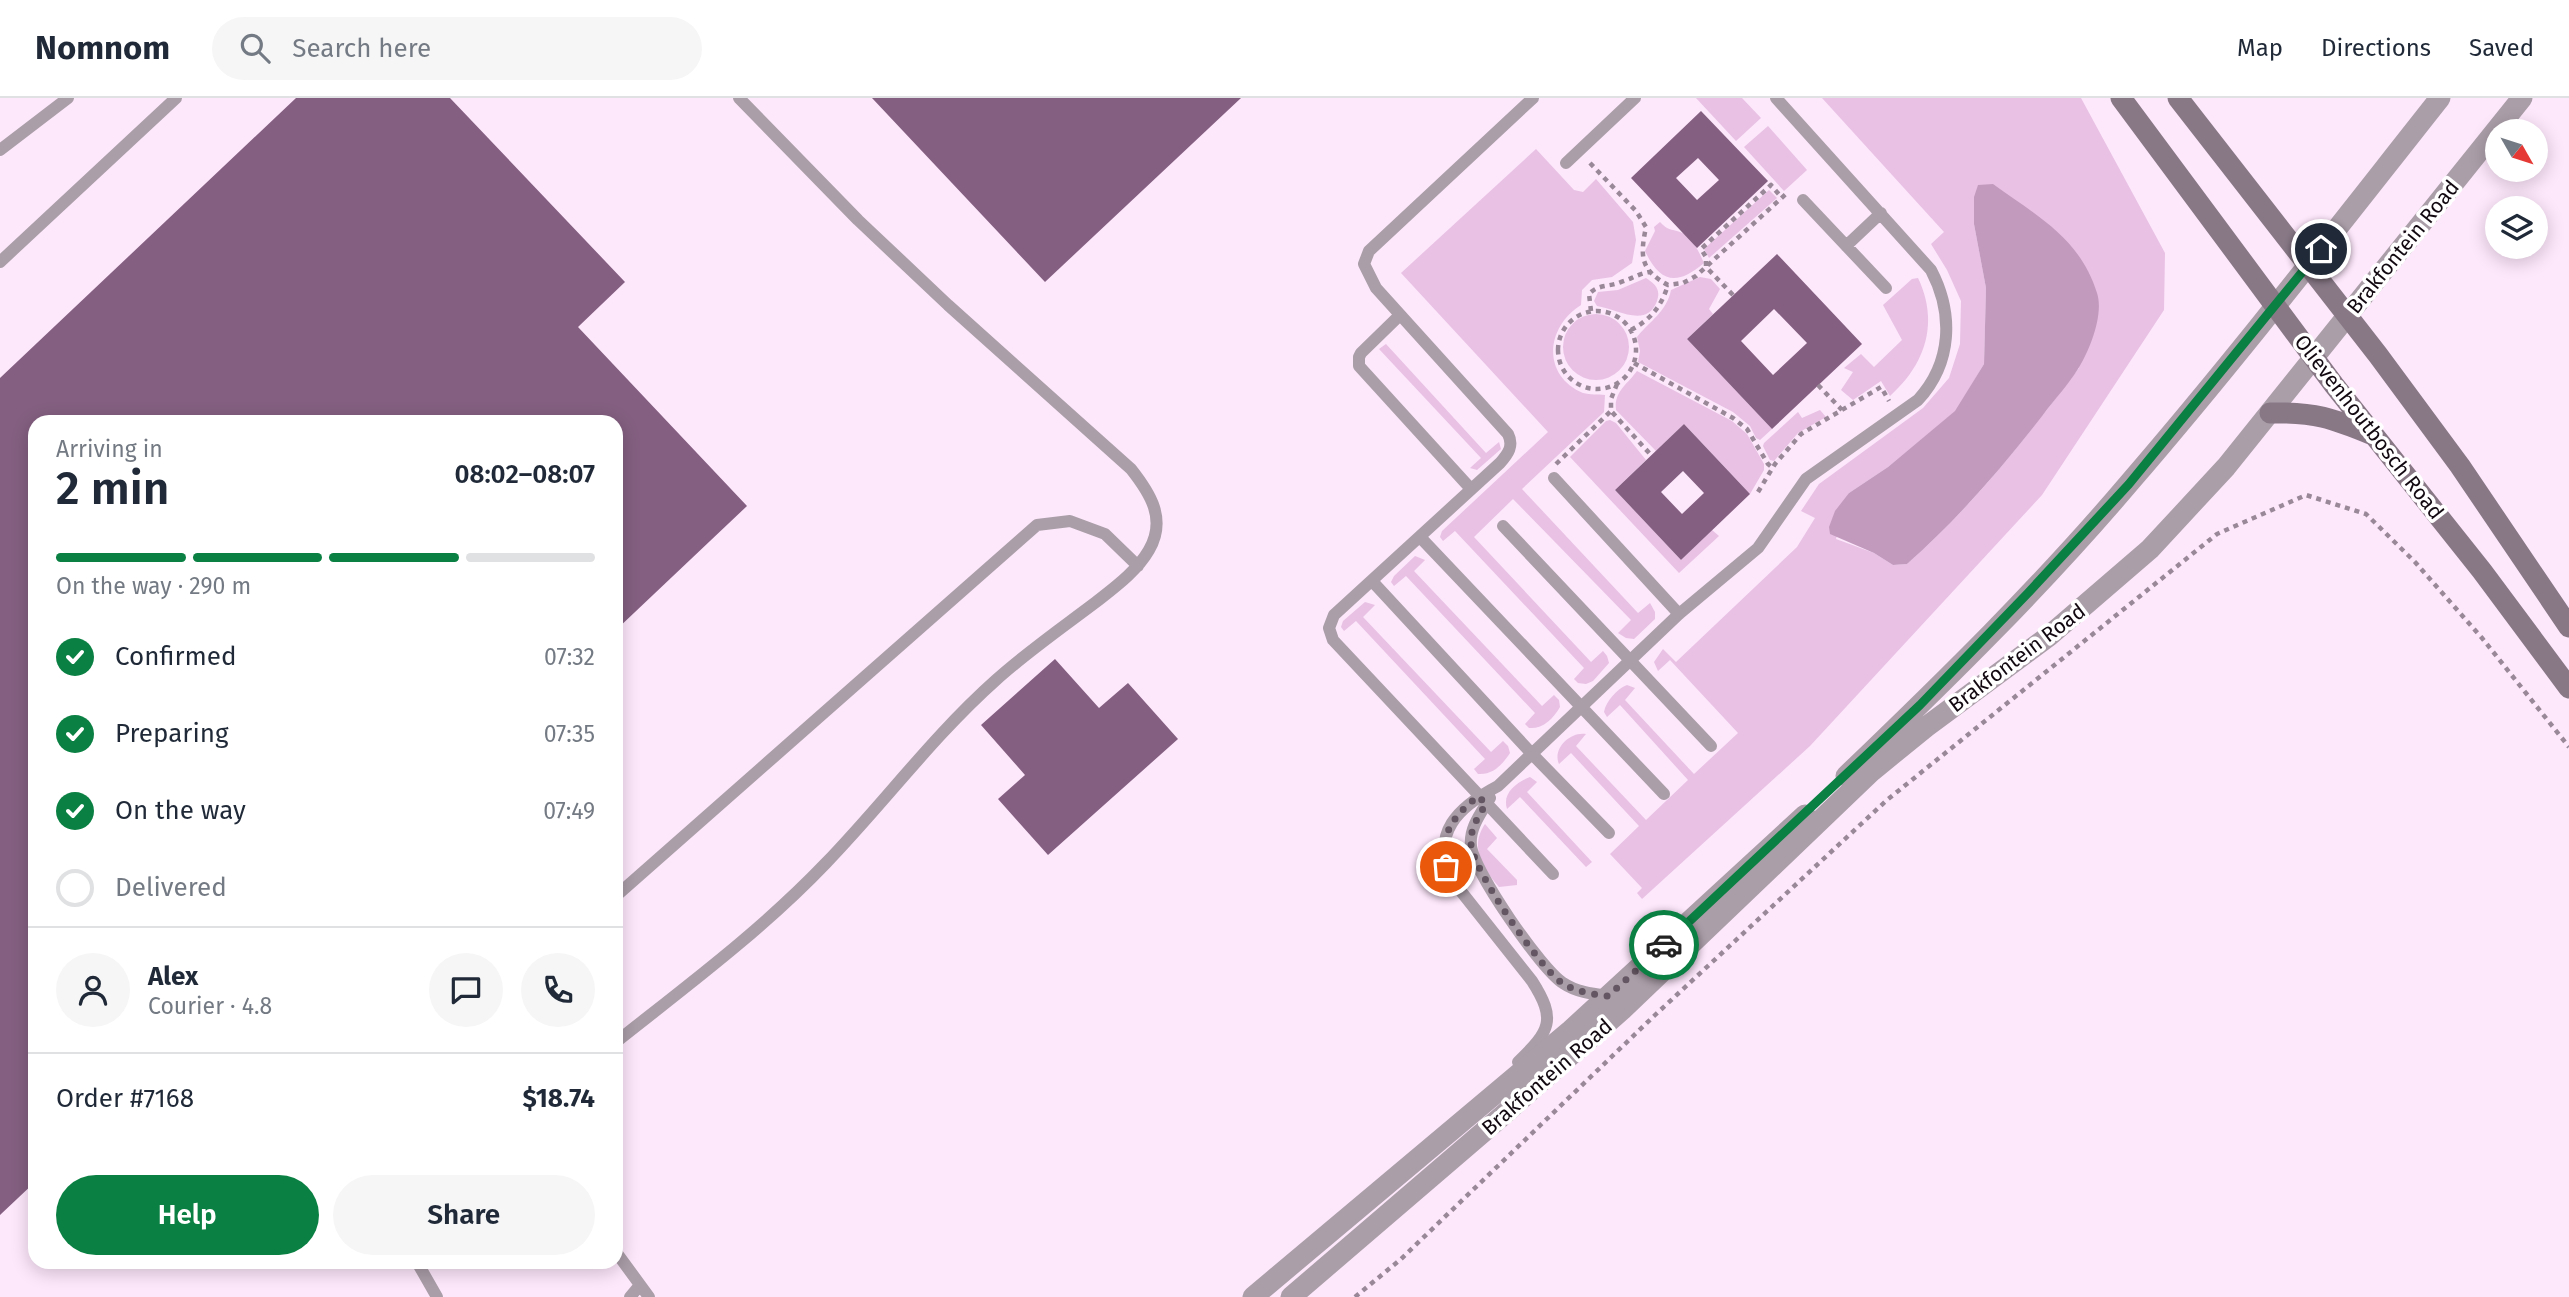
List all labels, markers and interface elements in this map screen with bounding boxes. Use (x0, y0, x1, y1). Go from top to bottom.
search box (212, 17, 702, 80)
text: Nomnom (35, 28, 170, 68)
icon: search (236, 29, 274, 67)
text: Search here (292, 33, 431, 64)
text: Map (2237, 34, 2283, 62)
text: Directions (2321, 34, 2431, 62)
text: Saved (2469, 34, 2534, 62)
north arrow (2485, 119, 2548, 182)
map controls (2485, 119, 2548, 259)
street label: Brakfontein Road (2341, 175, 2465, 319)
button: layers (2485, 196, 2548, 259)
pin (2291, 219, 2351, 279)
icon: home (2302, 230, 2340, 268)
street label: Olievenhoutbosch Road (2289, 329, 2449, 525)
text: Arriving in (56, 435, 163, 463)
text: 08:02–08:07 (454, 459, 595, 490)
text: 2 min (56, 461, 169, 516)
text: On the way · 290 m (56, 572, 251, 600)
street label: Brakfontein Road (1943, 598, 2091, 718)
icon: check (56, 638, 94, 676)
text: Confirmed (115, 641, 236, 672)
text: 07:32 (544, 643, 595, 671)
icon: check (56, 715, 94, 753)
text: Preparing (115, 718, 228, 749)
text: 07:35 (544, 720, 595, 748)
icon: check (56, 792, 94, 830)
text: On the way (115, 795, 246, 826)
text: 07:49 (543, 797, 595, 825)
pin (1416, 837, 1476, 897)
icon: bag (1427, 848, 1465, 886)
text: Delivered (115, 872, 227, 903)
courier (1629, 910, 1699, 980)
icon: car (1645, 926, 1683, 964)
button: person (56, 953, 130, 1027)
button: chat (429, 953, 503, 1027)
button: phone (521, 953, 595, 1027)
text: Alex (148, 961, 198, 992)
text: Courier · 4.8 (148, 992, 272, 1020)
street label: Brakfontein Road (1476, 1013, 1618, 1141)
text: Order #7168 (56, 1083, 194, 1114)
text: $18.74 (522, 1083, 595, 1114)
button: Help (56, 1175, 319, 1255)
button: Share (333, 1175, 595, 1255)

